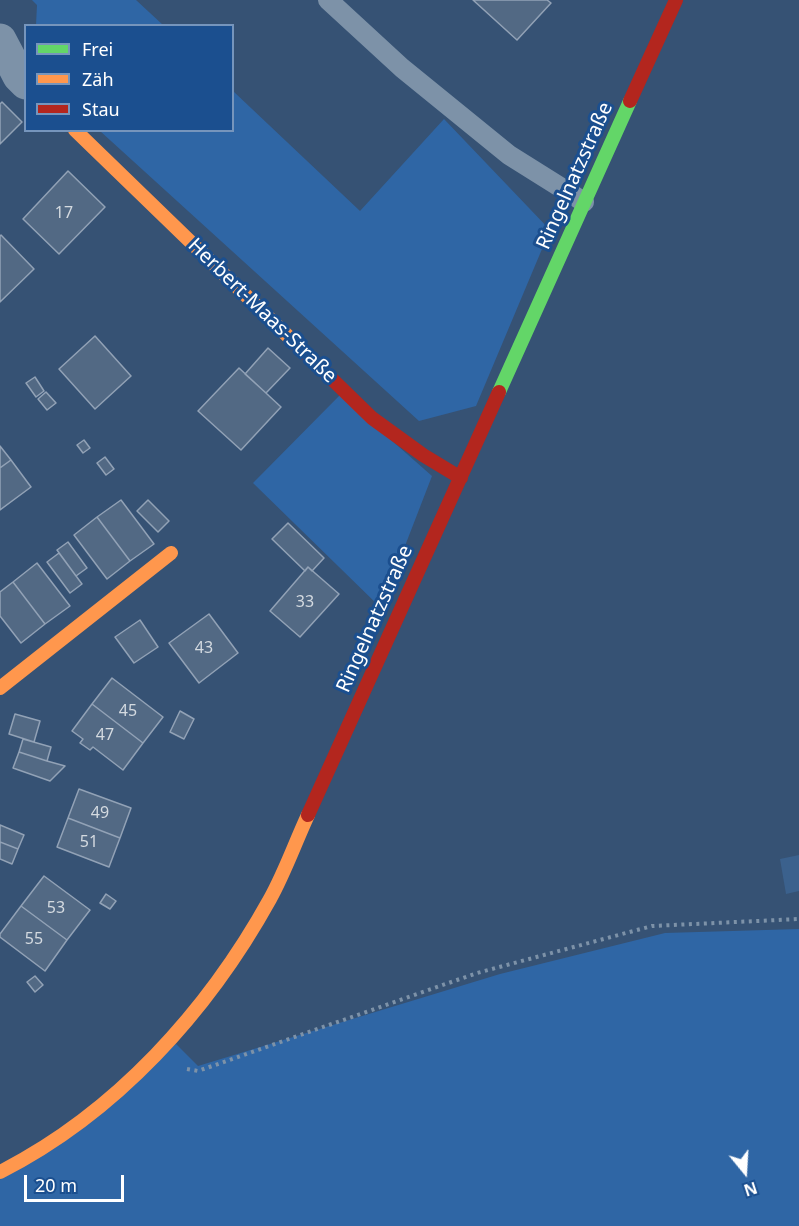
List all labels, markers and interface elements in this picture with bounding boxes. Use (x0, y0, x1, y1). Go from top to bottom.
legend (24, 24, 234, 132)
text: Frei (82, 37, 113, 61)
text: Zäh (82, 67, 114, 91)
text: Stau (82, 97, 120, 121)
street label: Ringelnatzstraße (532, 99, 618, 253)
house number: 17 (55, 203, 73, 223)
street label: Herbert-Maas-Straße (183, 234, 341, 388)
street label: Ringelnatzstraße (332, 542, 418, 696)
house number: 33 (296, 592, 314, 612)
house number: 43 (195, 638, 213, 658)
house number: 45 (119, 701, 137, 721)
house number: 47 (96, 725, 114, 745)
house number: 49 (91, 803, 109, 823)
house number: 51 (80, 832, 98, 852)
house number: 53 (47, 898, 65, 918)
house number: 55 (25, 929, 43, 949)
north arrow (715, 1142, 775, 1202)
scale bar (27, 1163, 128, 1201)
text: 20 m (35, 1173, 77, 1197)
text: N (741, 1177, 760, 1202)

